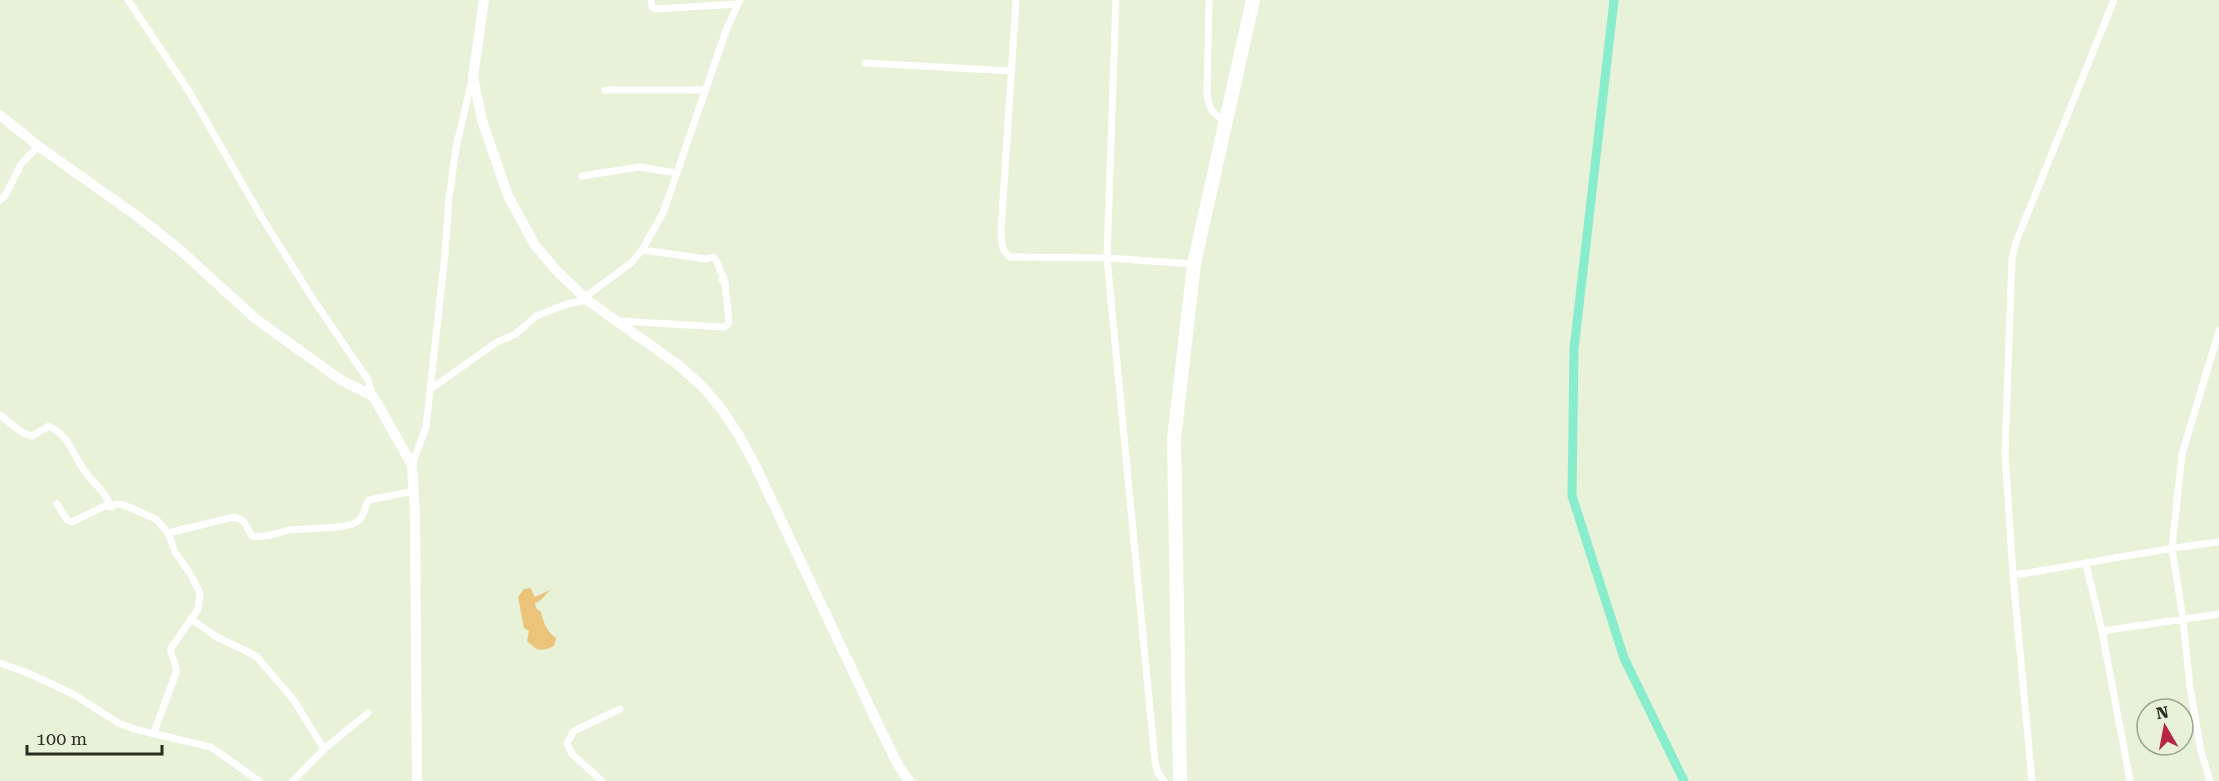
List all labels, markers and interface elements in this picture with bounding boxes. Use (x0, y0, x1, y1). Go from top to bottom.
north arrow (2135, 697, 2195, 757)
text: N (2155, 702, 2170, 723)
scale bar (27, 718, 162, 756)
text: 100 m (36, 728, 87, 749)

